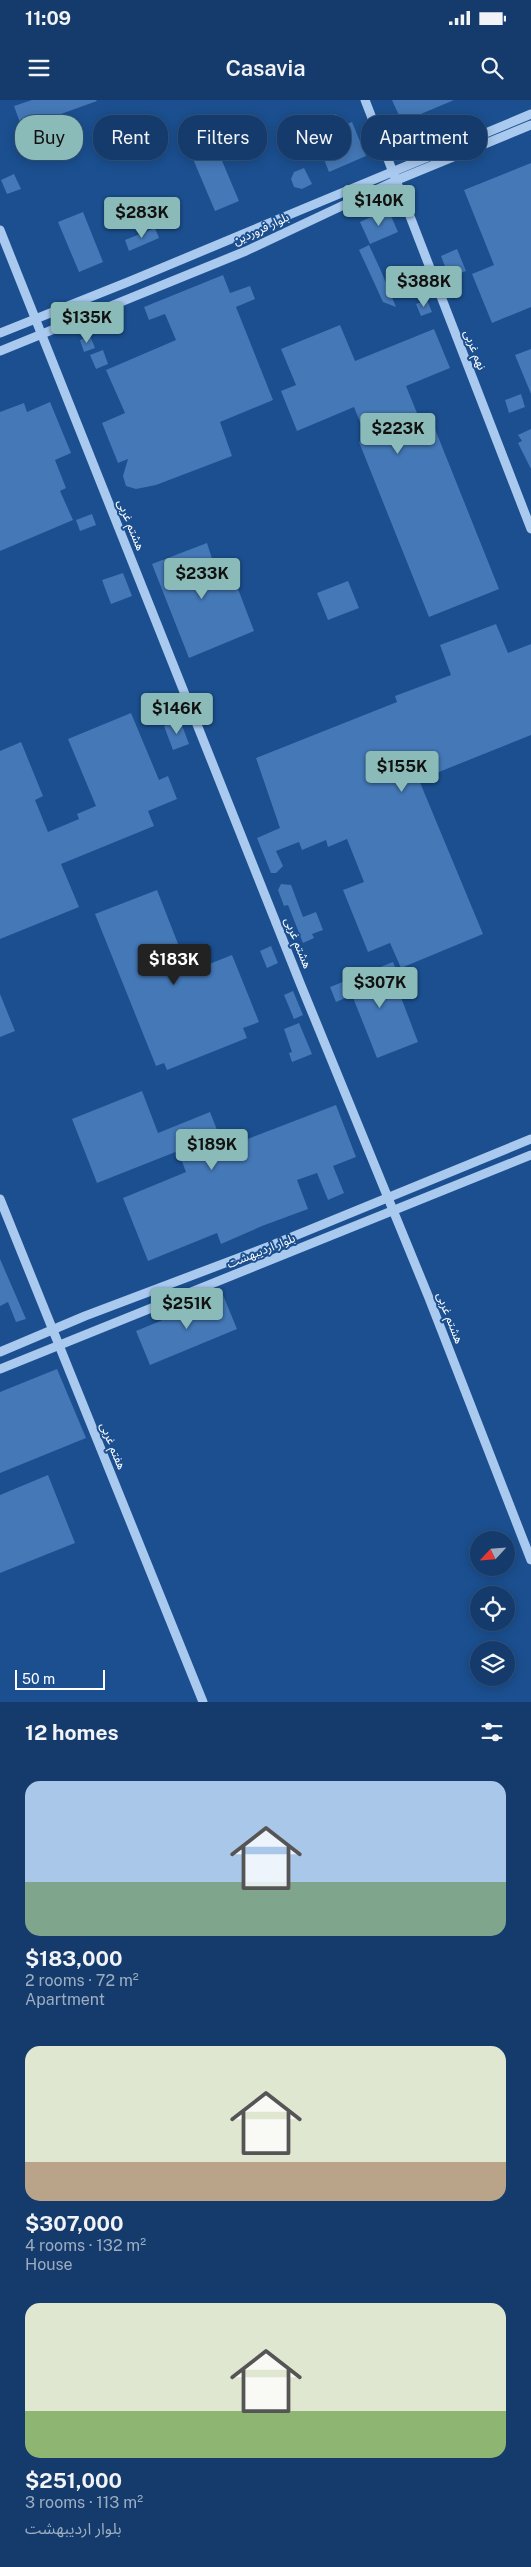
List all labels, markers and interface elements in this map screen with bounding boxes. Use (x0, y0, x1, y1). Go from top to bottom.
text: 11:09 (25, 7, 71, 29)
icon: menu (25, 54, 53, 82)
icon: search (478, 54, 506, 82)
text: Casavia (225, 55, 306, 81)
chip: Buy (15, 115, 83, 160)
chip: Rent (93, 115, 168, 160)
chip: Filters (178, 115, 267, 160)
chip: New (277, 115, 351, 160)
chip: Apartment (361, 115, 487, 160)
pin: $140K (344, 184, 414, 227)
text: $140K (354, 191, 404, 210)
pin: $283K (107, 196, 177, 239)
text: $283K (115, 203, 169, 222)
street label: بلوار فروردین (231, 210, 291, 248)
pin: $388K (389, 266, 459, 308)
text: $388K (397, 272, 451, 291)
pin: $135K (52, 302, 122, 344)
text: $135K (62, 308, 112, 327)
street label: نهم غربی (459, 328, 489, 373)
pin: $223K (363, 412, 433, 455)
text: $223K (371, 419, 425, 438)
street label: هشتم غربی (113, 497, 148, 553)
pin: $233K (167, 558, 237, 600)
text: $233K (175, 564, 229, 583)
pin: $146K (142, 692, 212, 735)
text: $146K (152, 699, 202, 718)
pin: $155K (367, 750, 437, 793)
text: $155K (377, 757, 427, 776)
street label: هشتم غربی (280, 915, 315, 971)
pin: $183K (139, 944, 209, 986)
text: $183K (149, 950, 199, 969)
pin: $307K (345, 966, 415, 1009)
text: $307K (353, 973, 407, 992)
pin: $189K (177, 1128, 247, 1171)
text: $189K (187, 1135, 237, 1154)
street label: بلوار اردیبهشت (225, 1231, 297, 1271)
pin: $251K (152, 1288, 222, 1330)
street label: هشتم غربی (432, 1290, 466, 1346)
text: $251K (162, 1294, 212, 1313)
street label: هفتم غربی (95, 1420, 129, 1472)
north arrow (470, 1531, 515, 1576)
map controls (470, 1531, 515, 1686)
button: locate (470, 1586, 515, 1631)
button: layers (470, 1641, 515, 1686)
scale bar (15, 1667, 105, 1690)
text: 50 m (22, 1671, 55, 1687)
icon: filters (478, 1718, 506, 1746)
text: 12 homes (25, 1720, 119, 1745)
icon: home (221, 1813, 311, 1903)
text: $183,000 (25, 1946, 123, 1971)
text: 2 rooms · 72 m² (25, 1971, 139, 1990)
text: Apartment (25, 1990, 105, 2009)
icon: home (221, 2078, 311, 2168)
text: $307,000 (25, 2211, 123, 2236)
text: 4 rooms · 132 m² (25, 2236, 146, 2255)
text: House (25, 2255, 73, 2274)
icon: home (221, 2336, 311, 2426)
text: $251,000 (25, 2468, 122, 2493)
text: 3 rooms · 113 m² (25, 2493, 143, 2512)
text: بلوار اردیبهشت (25, 2519, 122, 2538)

